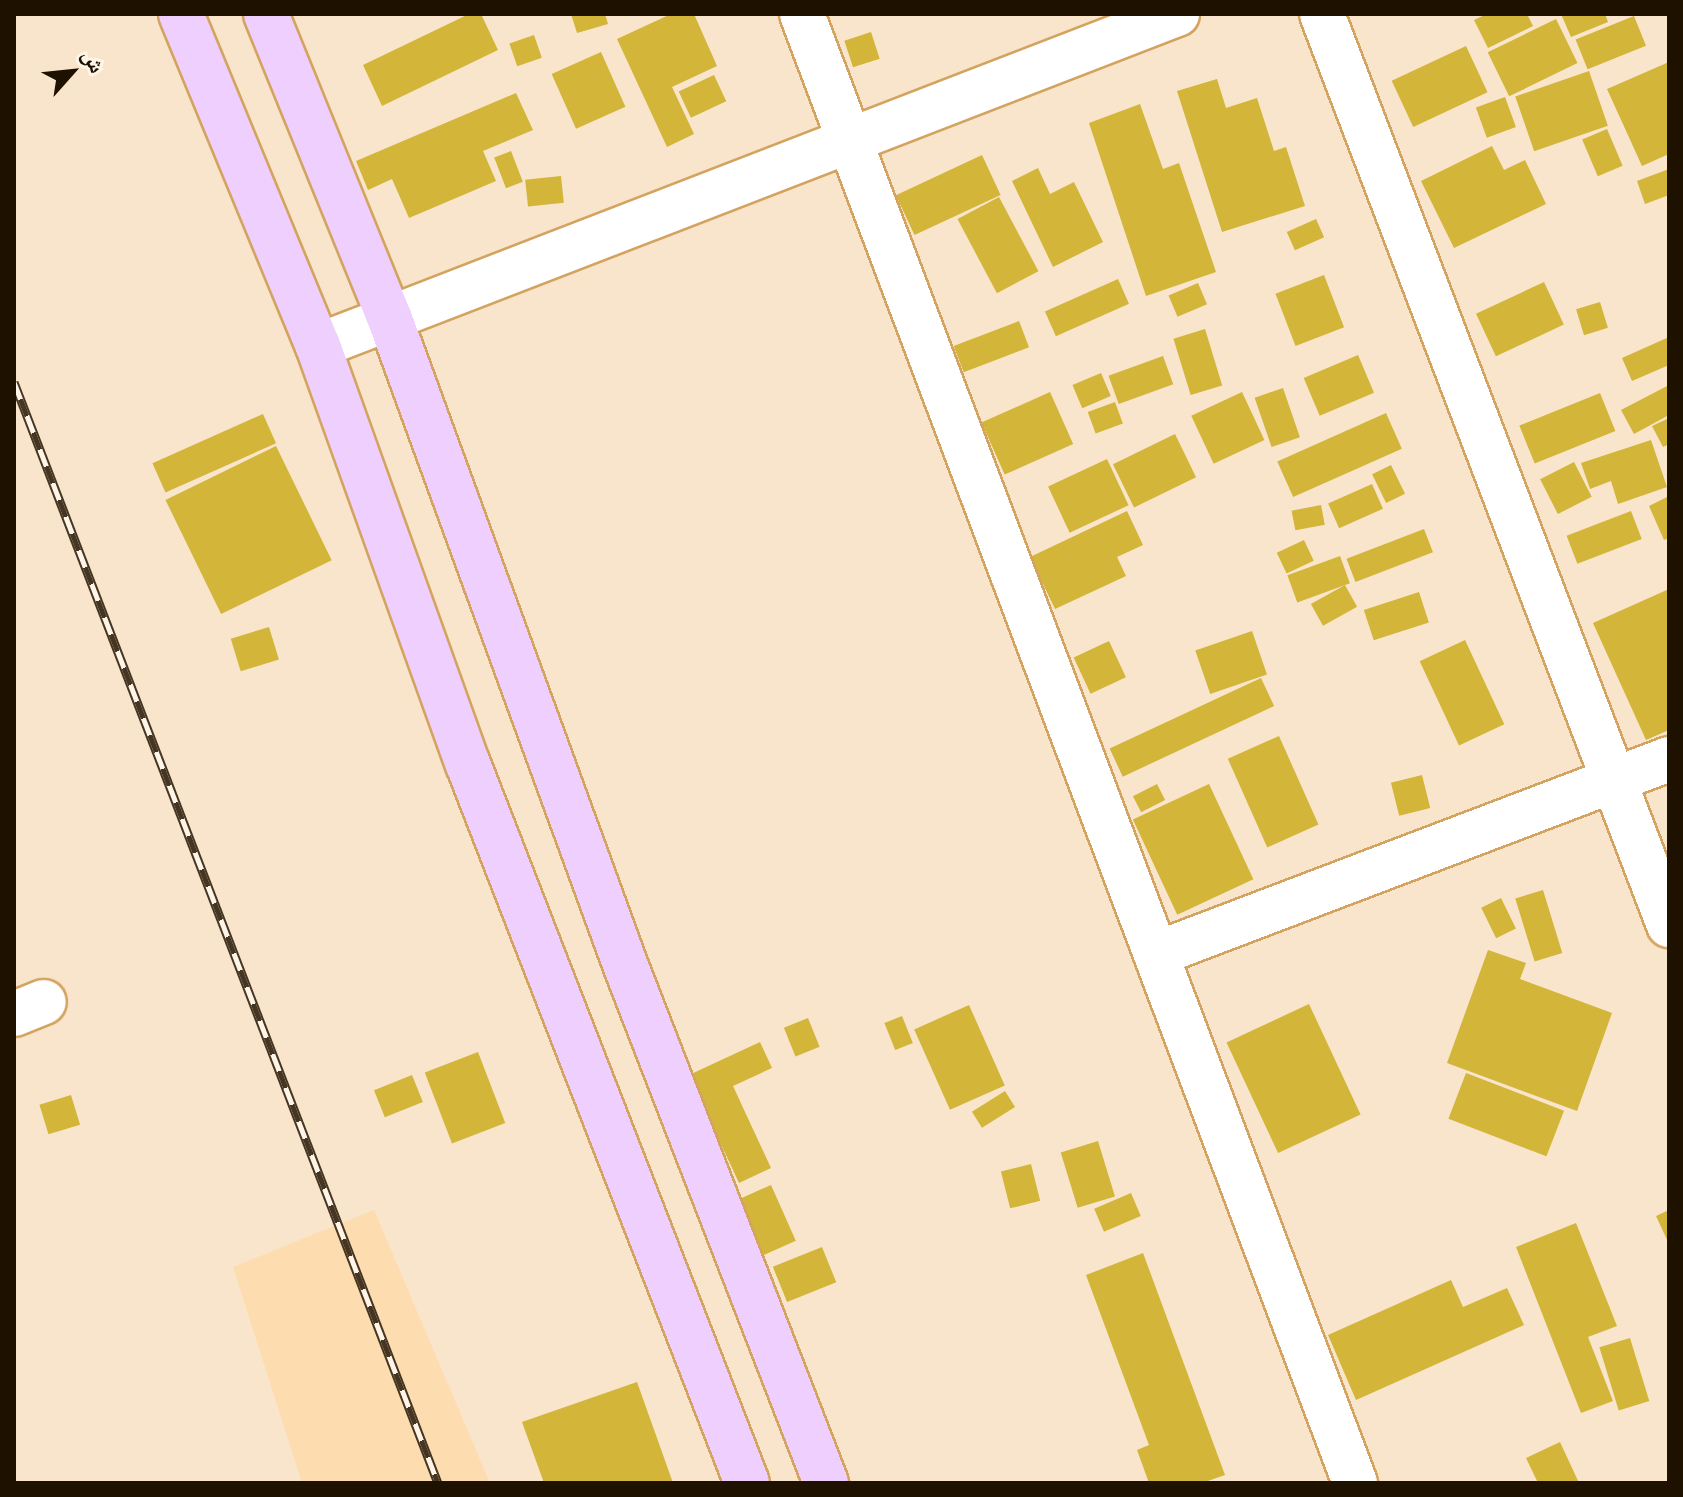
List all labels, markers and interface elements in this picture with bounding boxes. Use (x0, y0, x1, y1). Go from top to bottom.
north arrow (32, 32, 112, 112)
text: ش (77, 45, 110, 77)

